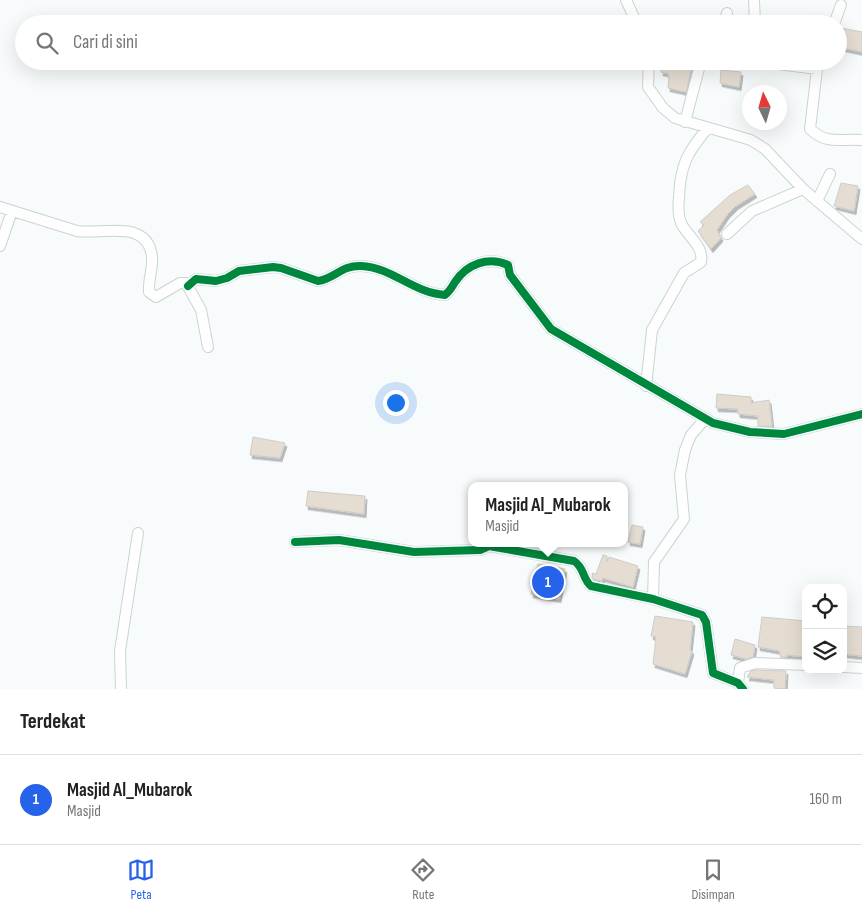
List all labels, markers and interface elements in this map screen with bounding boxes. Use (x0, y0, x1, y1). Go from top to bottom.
search box (15, 15, 847, 70)
icon: search (33, 29, 61, 57)
text: Cari di sini (73, 31, 138, 54)
north arrow (742, 85, 787, 130)
your location (383, 390, 409, 416)
popup (468, 482, 628, 547)
text: Masjid Al_Mubarok (485, 494, 611, 517)
text: Masjid (485, 517, 519, 536)
pin: 1 (532, 563, 564, 601)
map controls (802, 584, 847, 674)
button: locate (802, 584, 847, 629)
button: layers (802, 629, 847, 674)
text: Terdekat (20, 709, 86, 734)
text: Masjid Al_Mubarok (67, 779, 192, 802)
text: 1 (33, 790, 39, 809)
text: 160 m (809, 790, 842, 809)
text: Masjid (67, 802, 101, 821)
tab: Peta (127, 856, 155, 903)
tab: Rute (409, 856, 437, 903)
tab: Disimpan (692, 856, 735, 903)

